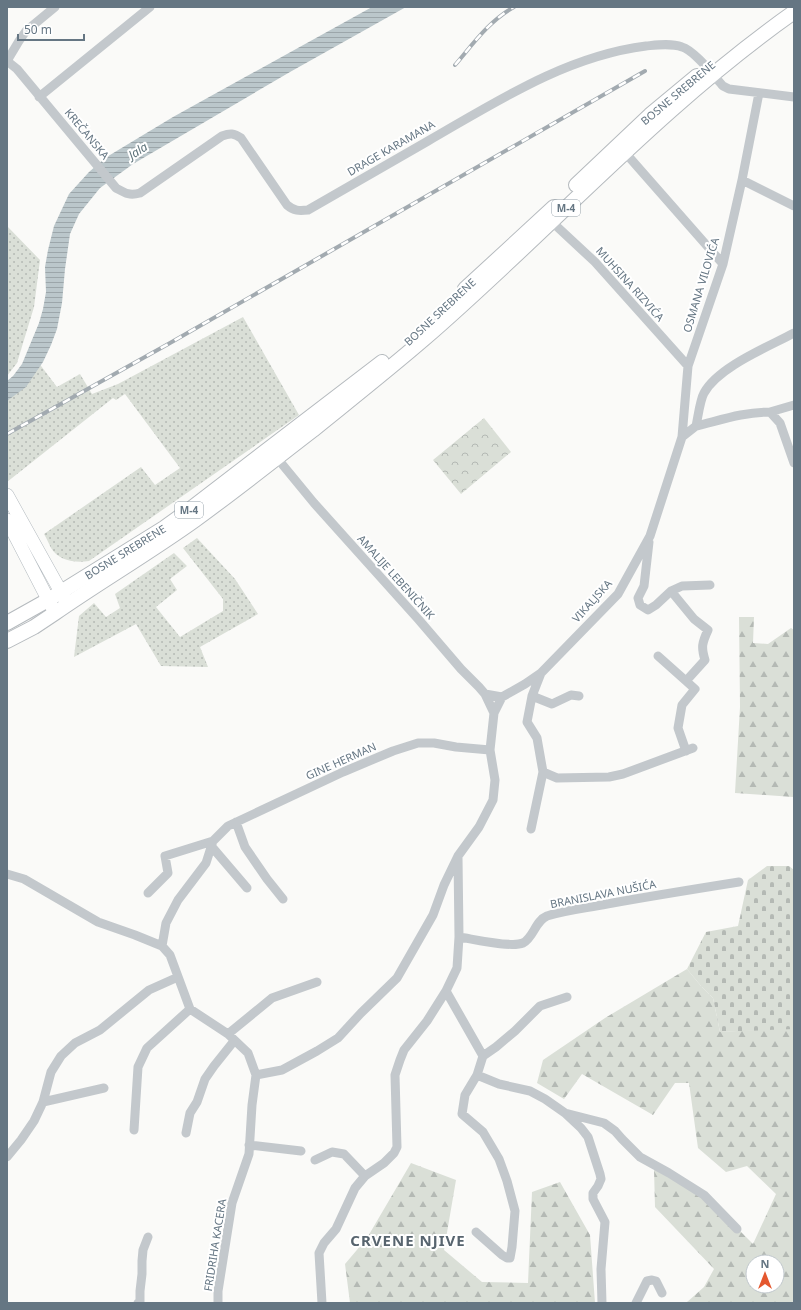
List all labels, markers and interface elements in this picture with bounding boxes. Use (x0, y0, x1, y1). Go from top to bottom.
scale bar (18, 16, 84, 42)
text: 50 m (24, 21, 52, 38)
street label: BOSNE SREBRENE (637, 57, 718, 128)
street label: KREČANSKA (62, 105, 114, 163)
street label: DRAGE KARAMANA (344, 116, 438, 179)
water label: Jala (123, 138, 151, 164)
road number: M-4 (552, 200, 580, 216)
street label: OSMANA VILOVIĆA (679, 235, 722, 334)
street label: MUHSINA RIZVIĆA (593, 243, 668, 325)
street label: BOSNE SREBRENE (401, 275, 479, 349)
road number: M-4 (175, 502, 203, 518)
street label: BOSNE SREBRENE (82, 521, 168, 582)
street label: AMALIJE LEBENIČNIK (354, 531, 438, 622)
street label: VIKALJSKA (568, 575, 616, 625)
street label: GINE HERMAN (303, 738, 378, 783)
street label: BRANISLAVA NUŠIĆA (549, 876, 658, 911)
street label: FRIDRIHA KACERA (200, 1197, 229, 1292)
district label: CRVENE NJIVE (350, 1230, 466, 1250)
north arrow (745, 1254, 785, 1294)
text: N (761, 1256, 769, 1271)

